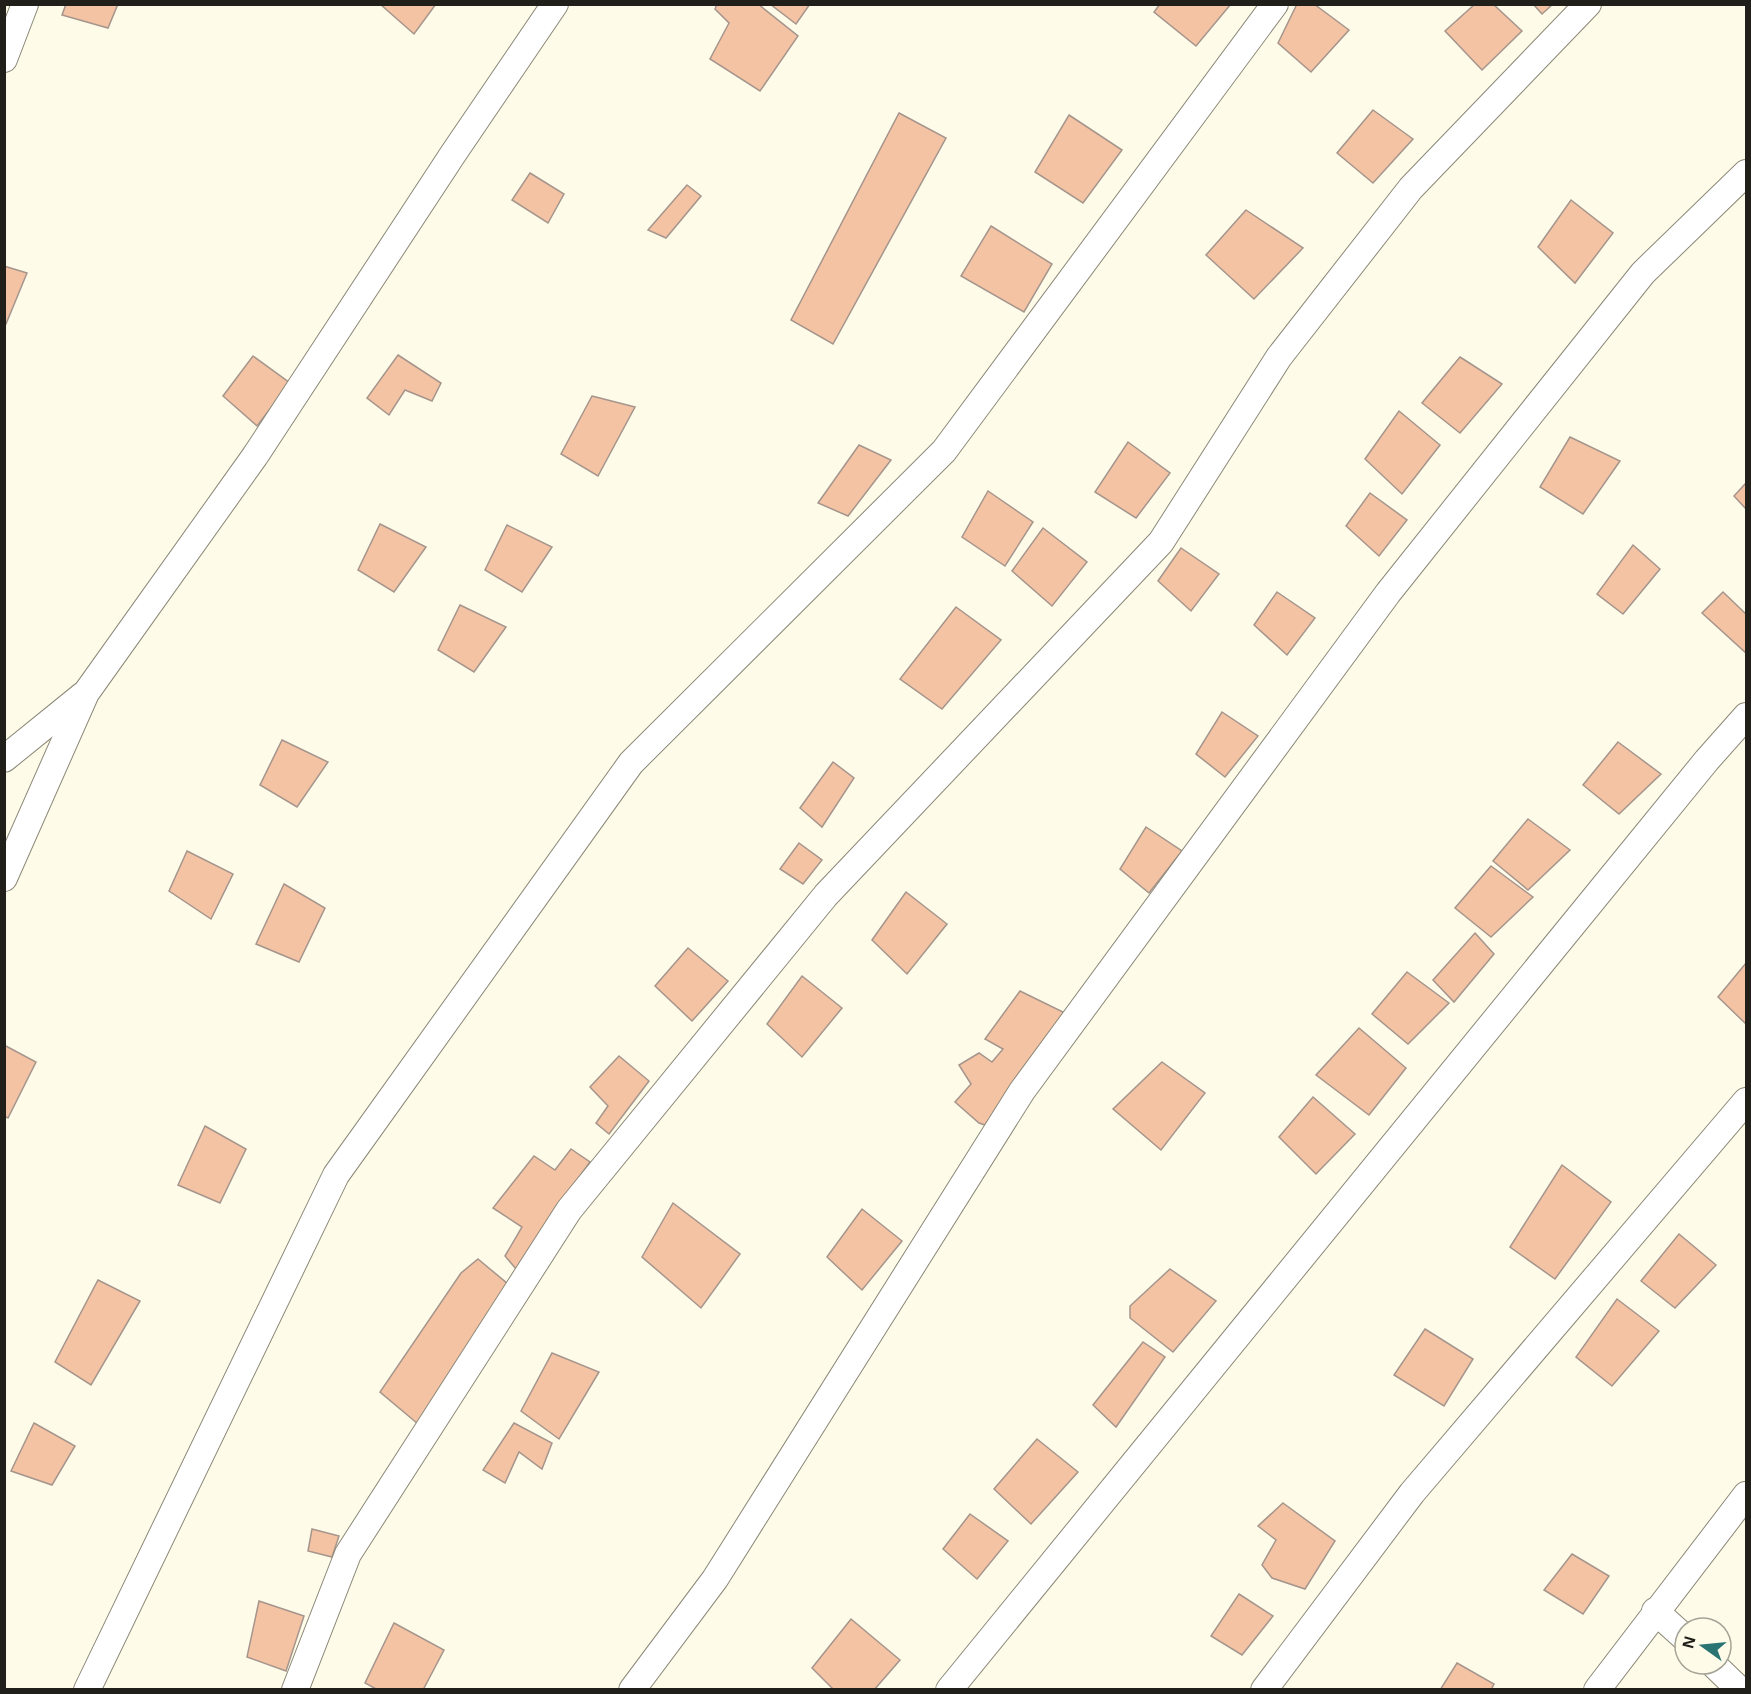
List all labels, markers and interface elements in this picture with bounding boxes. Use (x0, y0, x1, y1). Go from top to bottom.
north arrow (1673, 1616, 1733, 1676)
text: N (1679, 1634, 1699, 1650)

